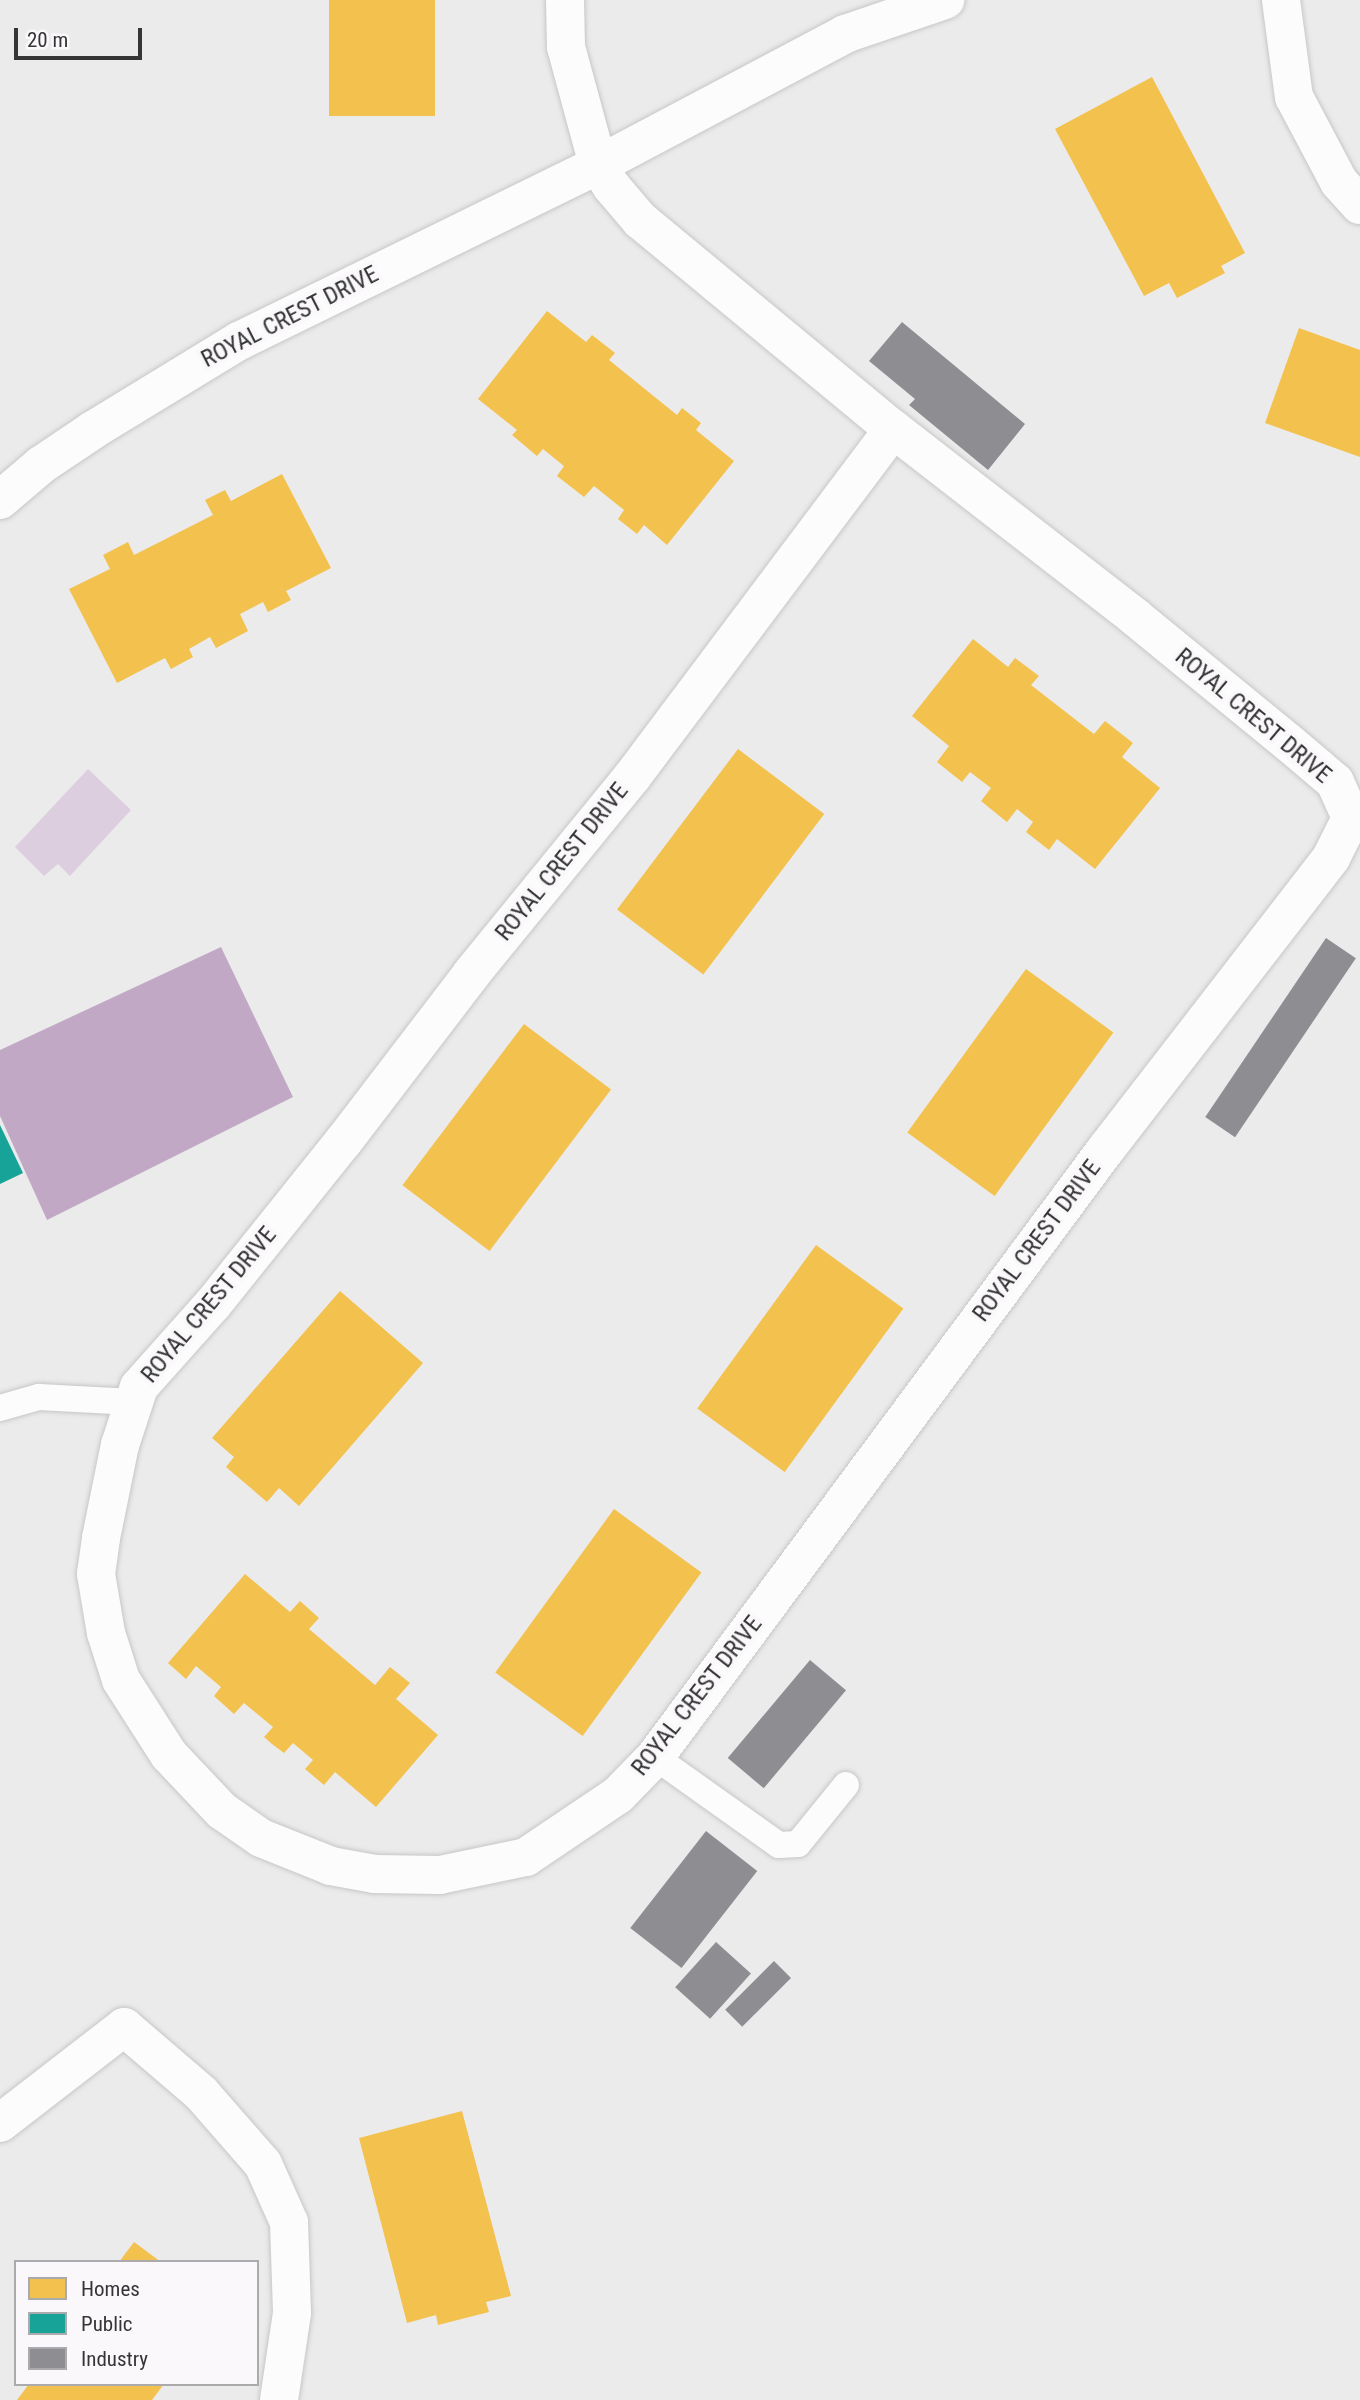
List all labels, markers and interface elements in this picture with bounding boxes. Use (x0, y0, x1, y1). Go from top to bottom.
scale bar (18, 14, 145, 58)
text: 20 m (27, 28, 68, 52)
street label: ROYAL CREST DRIVE (196, 260, 384, 374)
street label: ROYAL CREST DRIVE (1169, 642, 1337, 790)
street label: ROYAL CREST DRIVE (489, 777, 635, 947)
street label: ROYAL CREST DRIVE (967, 1154, 1107, 1328)
street label: ROYAL CREST DRIVE (135, 1221, 283, 1389)
street label: ROYAL CREST DRIVE (625, 1610, 769, 1782)
legend (14, 2260, 259, 2386)
text: Homes (81, 2277, 140, 2301)
text: Public (81, 2312, 133, 2336)
text: Industry (81, 2347, 148, 2371)

